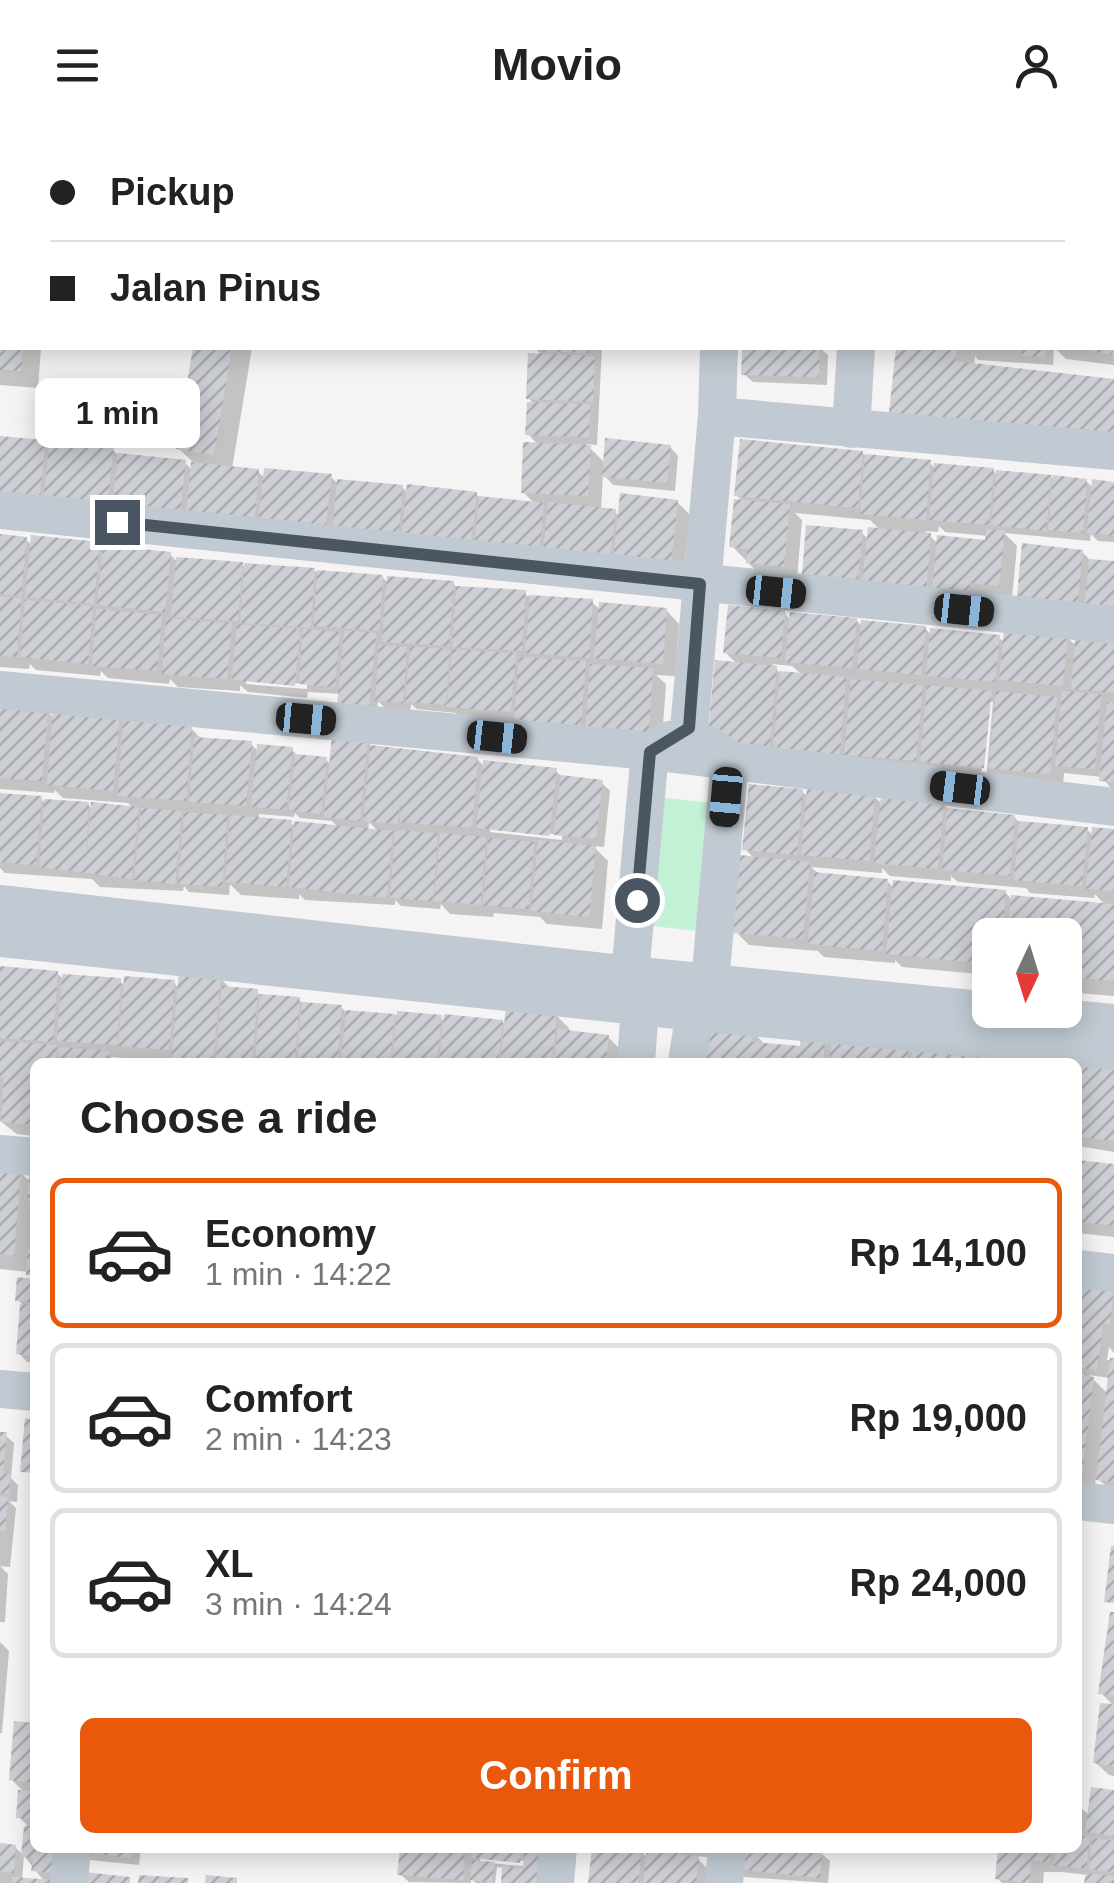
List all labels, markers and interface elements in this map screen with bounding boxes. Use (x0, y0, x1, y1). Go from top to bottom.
icon: menu (50, 38, 105, 93)
icon: person (1009, 38, 1064, 93)
text: Movio (492, 39, 622, 90)
text: Pickup (110, 171, 235, 213)
text: Jalan Pinus (110, 267, 321, 309)
callout: 1 min (34, 377, 200, 447)
text: 1 min (76, 395, 159, 431)
route end (95, 500, 140, 545)
car (745, 574, 807, 610)
car (933, 592, 995, 628)
car (275, 701, 337, 737)
car (466, 719, 528, 755)
car (708, 766, 744, 828)
car (928, 769, 992, 807)
route start (615, 878, 660, 923)
north arrow (972, 918, 1082, 1028)
map controls (972, 918, 1082, 1028)
text: Choose a ride (80, 1092, 378, 1143)
icon: car (85, 1208, 175, 1298)
text: Economy (205, 1213, 376, 1255)
text: Rp 14,100 (850, 1232, 1027, 1274)
text: 1 min · 14:22 (205, 1256, 392, 1292)
icon: car (85, 1373, 175, 1463)
text: Comfort (205, 1378, 353, 1420)
text: Rp 19,000 (850, 1397, 1027, 1439)
text: 2 min · 14:23 (205, 1421, 392, 1457)
icon: car (85, 1538, 175, 1628)
text: XL (205, 1543, 254, 1585)
text: Rp 24,000 (850, 1562, 1027, 1604)
text: 3 min · 14:24 (205, 1586, 392, 1622)
button: Confirm (80, 1718, 1032, 1833)

